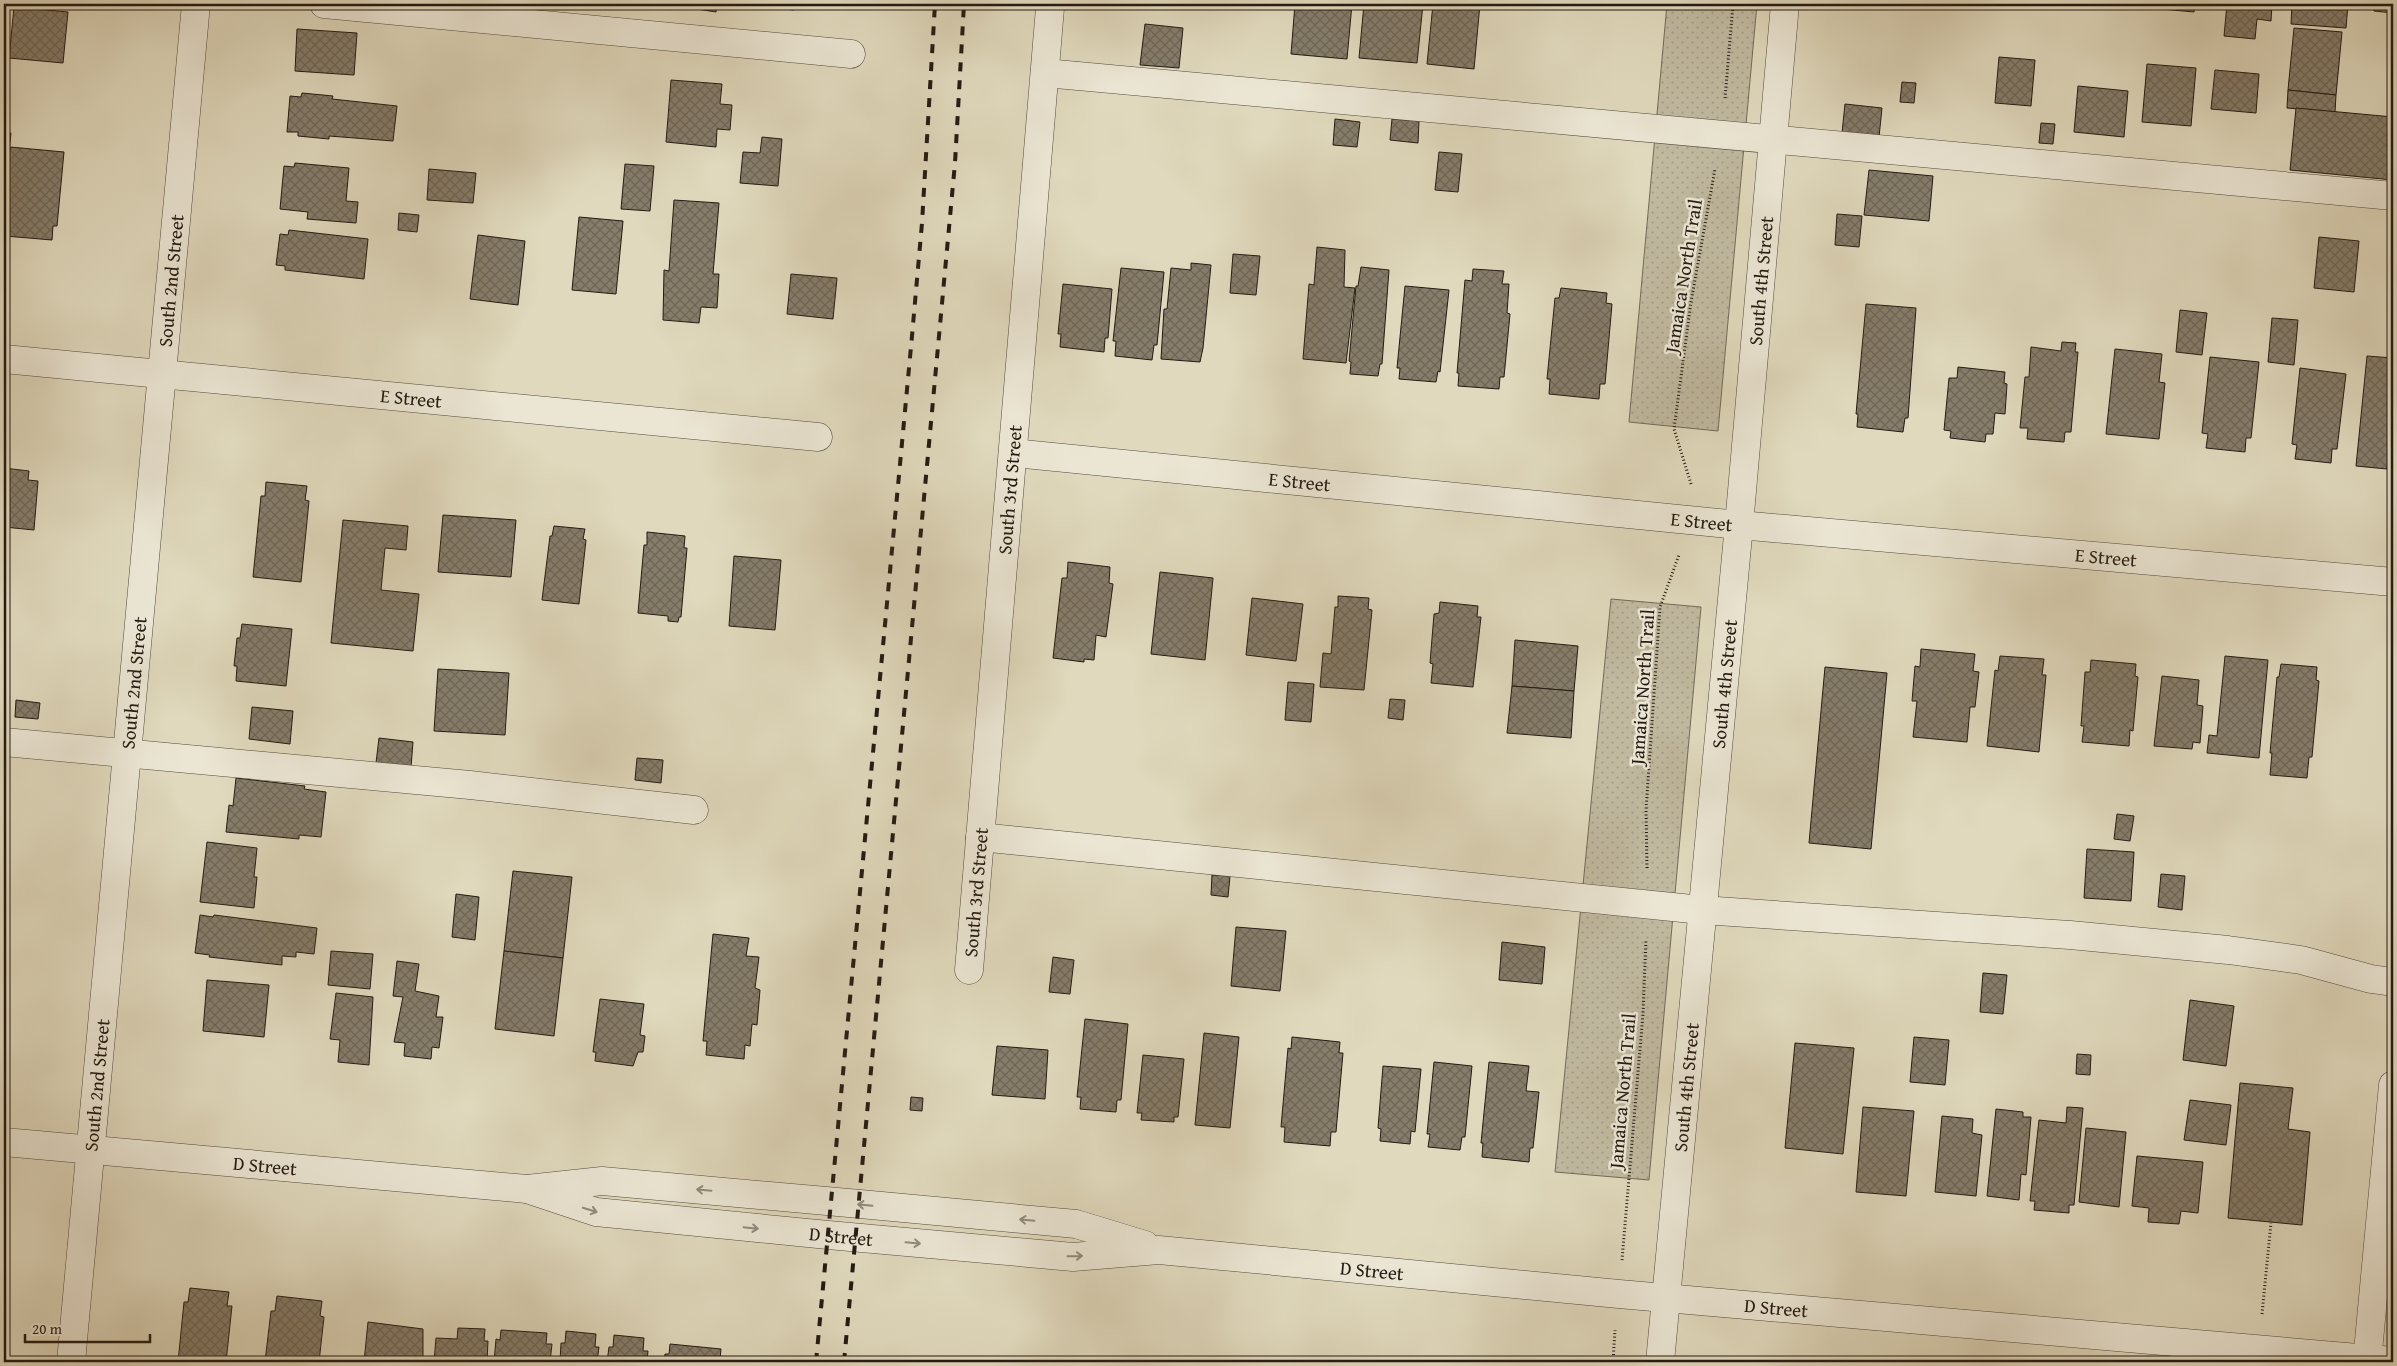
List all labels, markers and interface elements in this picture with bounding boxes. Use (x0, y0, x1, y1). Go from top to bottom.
street label: Jamaica North Trail (1657, 197, 1709, 357)
street label: South 2nd Street (151, 213, 191, 348)
street label: South 4th Street (1741, 215, 1780, 346)
street label: E Street (379, 381, 444, 415)
street label: South 3rd Street (990, 423, 1029, 556)
street label: E Street (1267, 464, 1332, 498)
street label: E Street (1669, 504, 1734, 538)
street label: E Street (2074, 540, 2138, 574)
street label: Jamaica North Trail (1622, 608, 1661, 768)
street label: South 2nd Street (113, 615, 154, 750)
street label: South 4th Street (1704, 618, 1744, 750)
street label: South 3rd Street (956, 826, 995, 958)
street label: Jamaica North Trail (1601, 1012, 1643, 1172)
street label: South 2nd Street (76, 1017, 117, 1153)
street label: South 4th Street (1666, 1021, 1706, 1153)
street label: D Street (232, 1149, 298, 1182)
one-way arrow (696, 1185, 712, 1195)
one-way arrow (858, 1200, 874, 1209)
one-way arrow (581, 1206, 597, 1215)
one-way arrow (1019, 1215, 1035, 1225)
street label: D Street (808, 1219, 874, 1253)
one-way arrow (743, 1223, 759, 1233)
one-way arrow (904, 1238, 920, 1248)
one-way arrow (1066, 1251, 1082, 1261)
street label: D Street (1339, 1253, 1405, 1287)
street label: D Street (1743, 1291, 1809, 1324)
scale bar (25, 1311, 150, 1343)
text: 20 m (32, 1318, 63, 1339)

